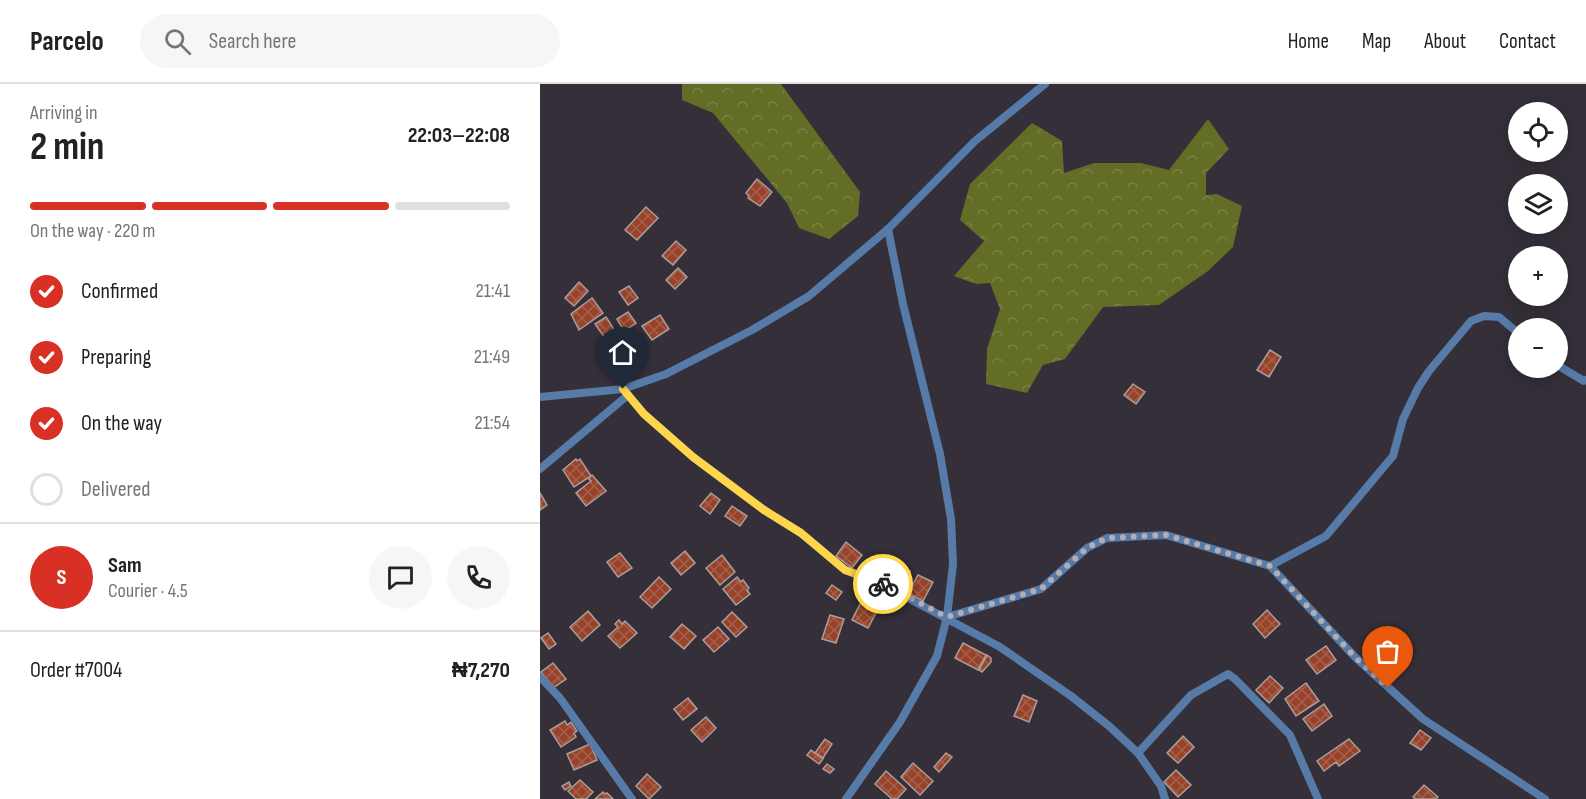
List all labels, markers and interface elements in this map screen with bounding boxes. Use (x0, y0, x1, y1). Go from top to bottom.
search box (140, 14, 560, 68)
text: Parcelo (30, 25, 104, 58)
icon: search (161, 25, 194, 58)
text: Search here (209, 28, 296, 55)
text: Home (1288, 29, 1329, 54)
text: Map (1362, 29, 1391, 54)
text: About (1424, 29, 1466, 54)
text: Contact (1499, 29, 1556, 54)
text: Arriving in (30, 101, 98, 125)
map controls (1508, 102, 1568, 378)
button: locate (1508, 102, 1568, 162)
text: 22:03–22:08 (408, 122, 510, 149)
text: 2 min (30, 124, 104, 171)
button: layers (1508, 174, 1568, 234)
text: On the way · 220 m (30, 219, 155, 243)
button: + (1508, 246, 1568, 306)
icon: check (30, 275, 63, 308)
text: Confirmed (81, 278, 158, 305)
text: 21:41 (476, 279, 510, 303)
button: − (1508, 318, 1568, 378)
pin (597, 327, 648, 389)
icon: home (606, 336, 639, 369)
icon: check (30, 341, 63, 374)
text: Preparing (81, 344, 151, 371)
text: 21:49 (474, 345, 510, 369)
icon: check (30, 407, 63, 440)
text: On the way (81, 410, 162, 437)
text: 21:54 (474, 411, 510, 435)
text: Delivered (81, 476, 150, 503)
button: chat (369, 546, 432, 609)
button: phone (447, 546, 510, 609)
text: Sam (108, 552, 142, 579)
courier (853, 554, 913, 614)
text: S (57, 564, 66, 591)
icon: bike (867, 568, 900, 601)
text: Courier · 4.5 (108, 579, 188, 603)
pin (1362, 626, 1413, 688)
icon: bag (1371, 635, 1404, 668)
text: Order #7004 (30, 657, 122, 684)
text: ₦7,270 (452, 657, 510, 684)

